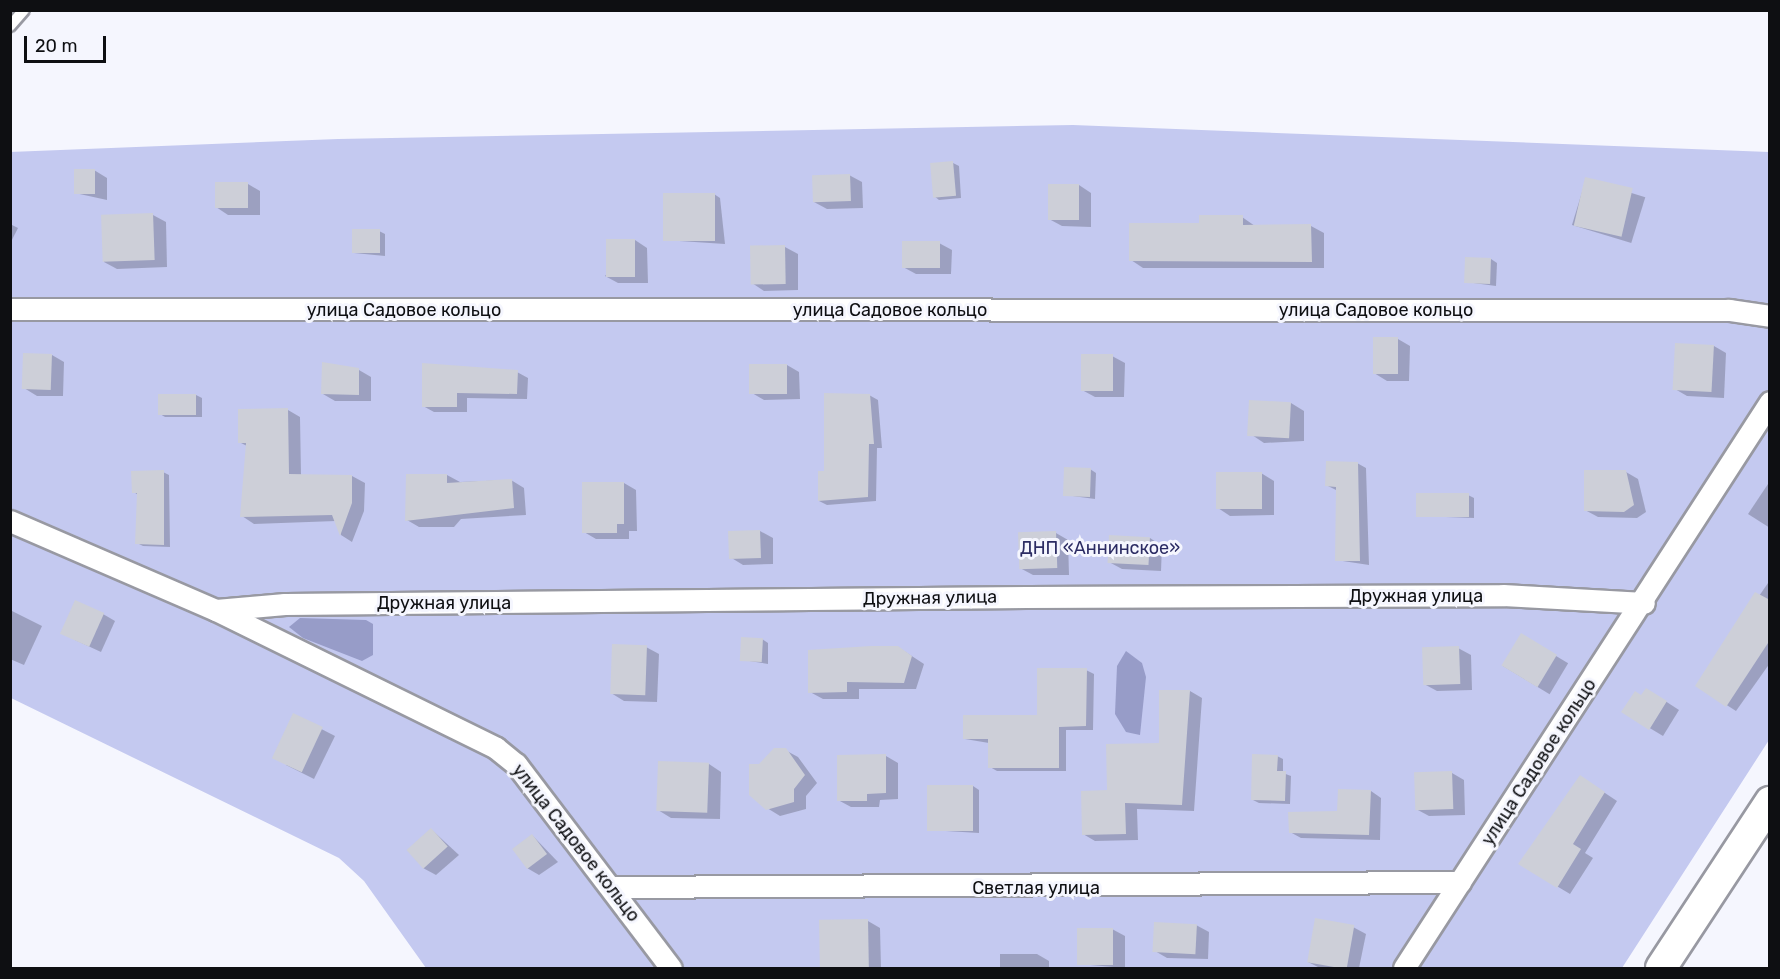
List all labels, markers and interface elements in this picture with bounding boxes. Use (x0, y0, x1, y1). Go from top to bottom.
scale bar (27, 24, 110, 62)
text: 20 m (35, 35, 77, 57)
street label: улица Садовое кольцо (307, 299, 501, 321)
street label: улица Садовое кольцо (793, 299, 987, 321)
street label: улица Садовое кольцо (1279, 299, 1473, 321)
park label: ДНП «Аннинское» (1020, 537, 1180, 559)
street label: Дружная улица (1349, 585, 1483, 607)
street label: Дружная улица (863, 586, 997, 610)
street label: Дружная улица (377, 592, 511, 614)
street label: улица Садовое кольцо (1477, 675, 1601, 849)
street label: улица Садовое кольцо (508, 760, 644, 926)
street label: Светлая улица (972, 877, 1100, 899)

